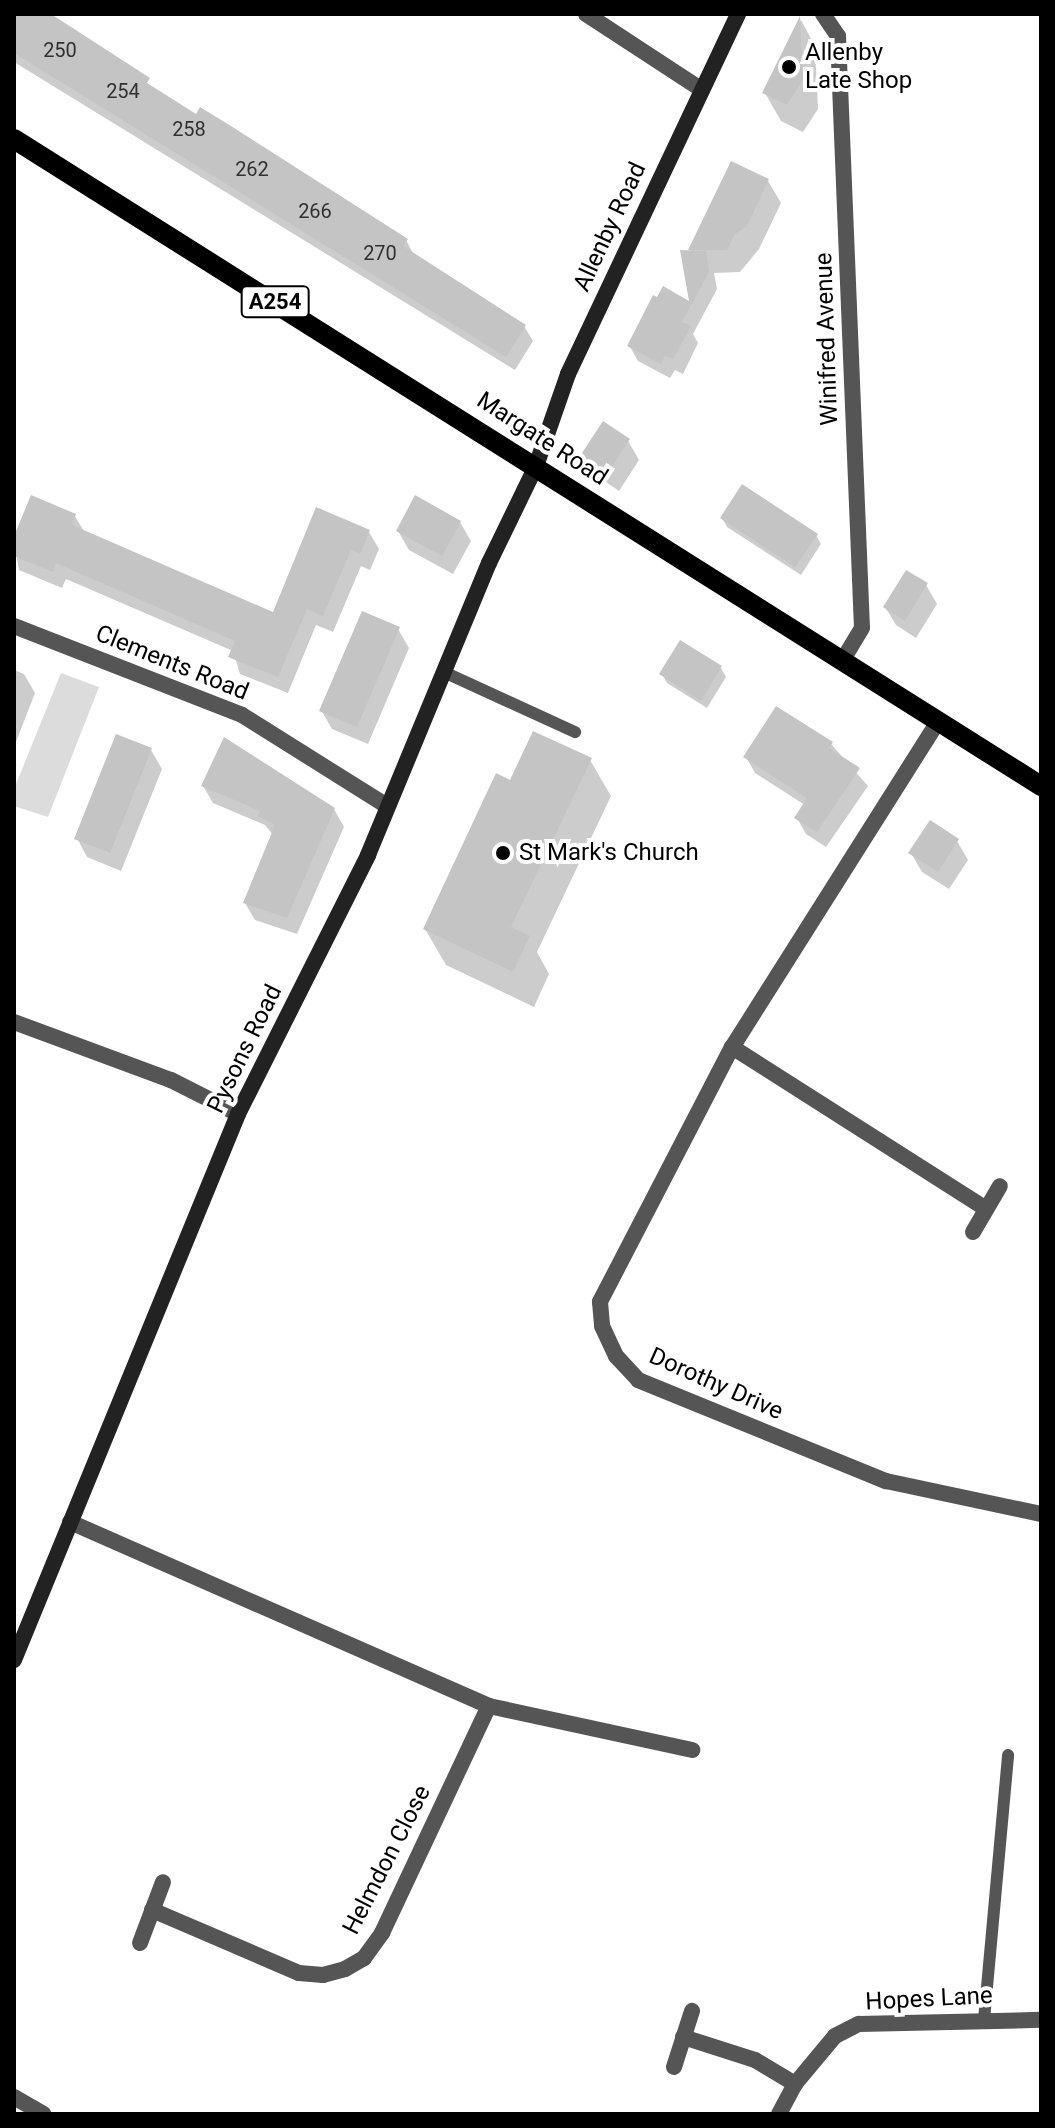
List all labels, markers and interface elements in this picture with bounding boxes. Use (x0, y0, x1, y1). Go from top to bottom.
house number: 250 (43, 38, 77, 62)
place label: Allenby Late Shop (805, 39, 912, 95)
marker: Allenby Late Shop (780, 58, 798, 76)
house number: 254 (106, 79, 140, 103)
house number: 258 (172, 117, 206, 141)
house number: 262 (235, 157, 269, 181)
street label: Allenby Road (568, 158, 652, 296)
house number: 266 (298, 199, 332, 223)
house number: 270 (363, 241, 397, 265)
street label: Winifred Avenue (810, 252, 844, 426)
road number: A254 (239, 284, 311, 320)
street label: Margate Road (471, 386, 613, 492)
street label: Clements Road (91, 619, 253, 707)
place label: St Mark's Church (519, 839, 699, 867)
marker: St Mark's Church (494, 844, 512, 862)
street label: Pysons Road (202, 980, 288, 1118)
street label: Dorothy Drive (645, 1342, 787, 1426)
street label: Helmdon Close (337, 1781, 437, 1939)
street label: Hopes Lane (865, 1981, 993, 2017)

